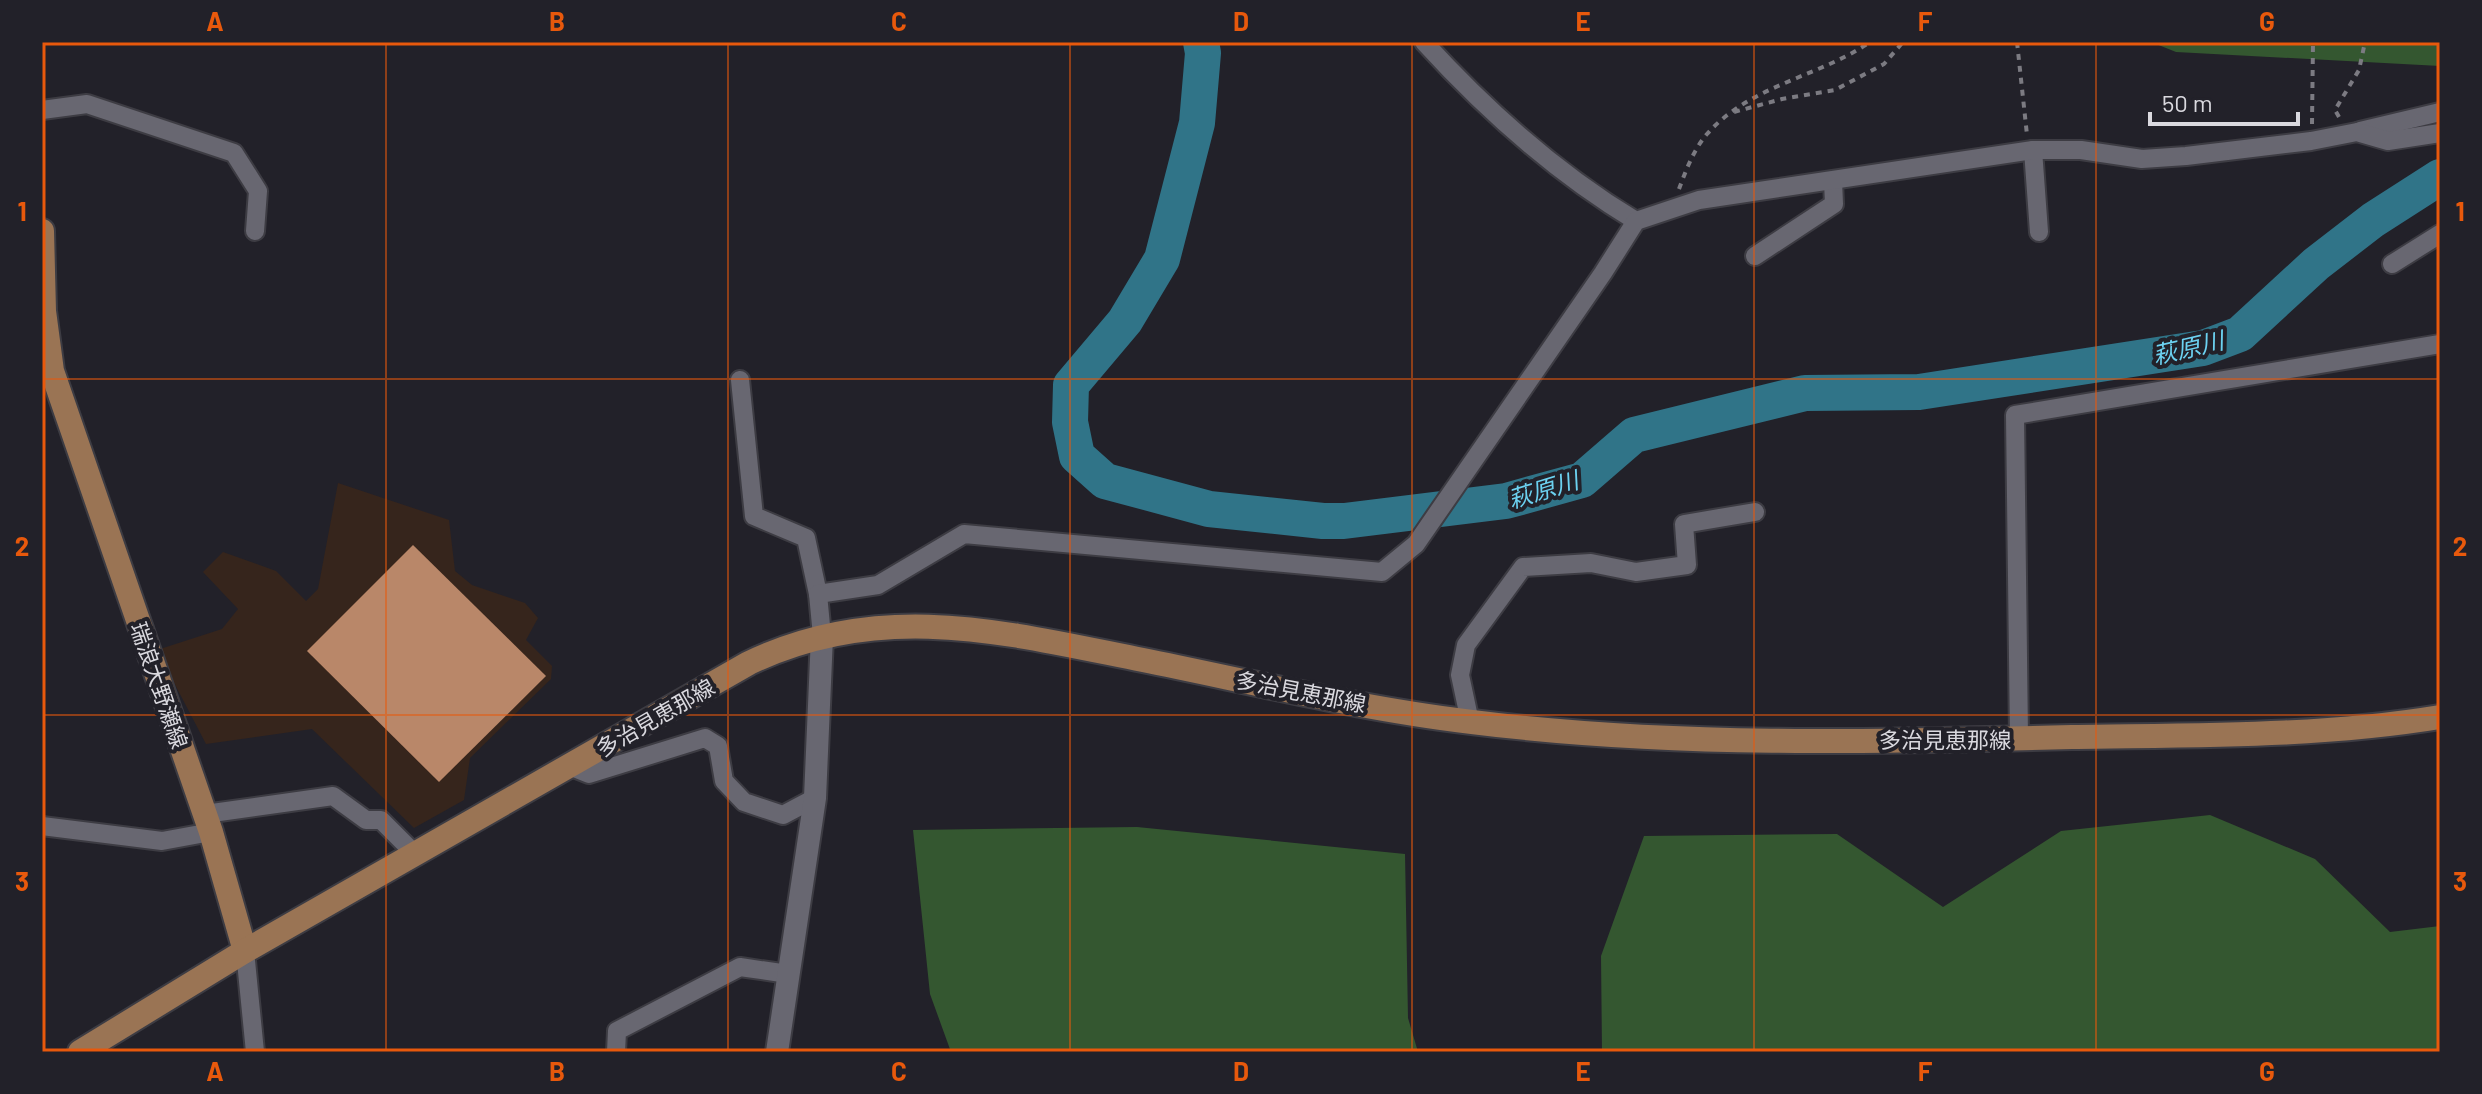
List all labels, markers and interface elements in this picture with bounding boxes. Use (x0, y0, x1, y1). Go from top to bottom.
text: A (206, 5, 224, 36)
text: B (549, 5, 565, 36)
text: C (891, 5, 907, 36)
text: D (1233, 5, 1249, 36)
text: E (1575, 5, 1591, 36)
text: F (1918, 5, 1933, 36)
text: G (2259, 5, 2275, 36)
scale bar (2150, 76, 2298, 126)
text: 50 m (2162, 88, 2213, 117)
text: 1 (17, 195, 27, 226)
text: 1 (2455, 195, 2465, 226)
water label: 萩原川 (2150, 324, 2229, 369)
water label: 萩原川 (1504, 464, 1585, 513)
text: 2 (15, 530, 29, 561)
text: 2 (2453, 530, 2467, 561)
street label: 瑞浪大野瀬線 (126, 618, 194, 752)
street label: 多治見恵那線 (1234, 666, 1368, 716)
street label: 多治見恵那線 (591, 673, 719, 761)
street label: 多治見恵那線 (1879, 726, 2011, 752)
text: 3 (15, 865, 29, 896)
text: 3 (2453, 865, 2467, 896)
text: A (206, 1055, 224, 1086)
text: B (549, 1055, 565, 1086)
text: C (891, 1055, 907, 1086)
text: D (1233, 1055, 1249, 1086)
text: E (1575, 1055, 1591, 1086)
text: F (1918, 1055, 1933, 1086)
text: G (2259, 1055, 2275, 1086)

